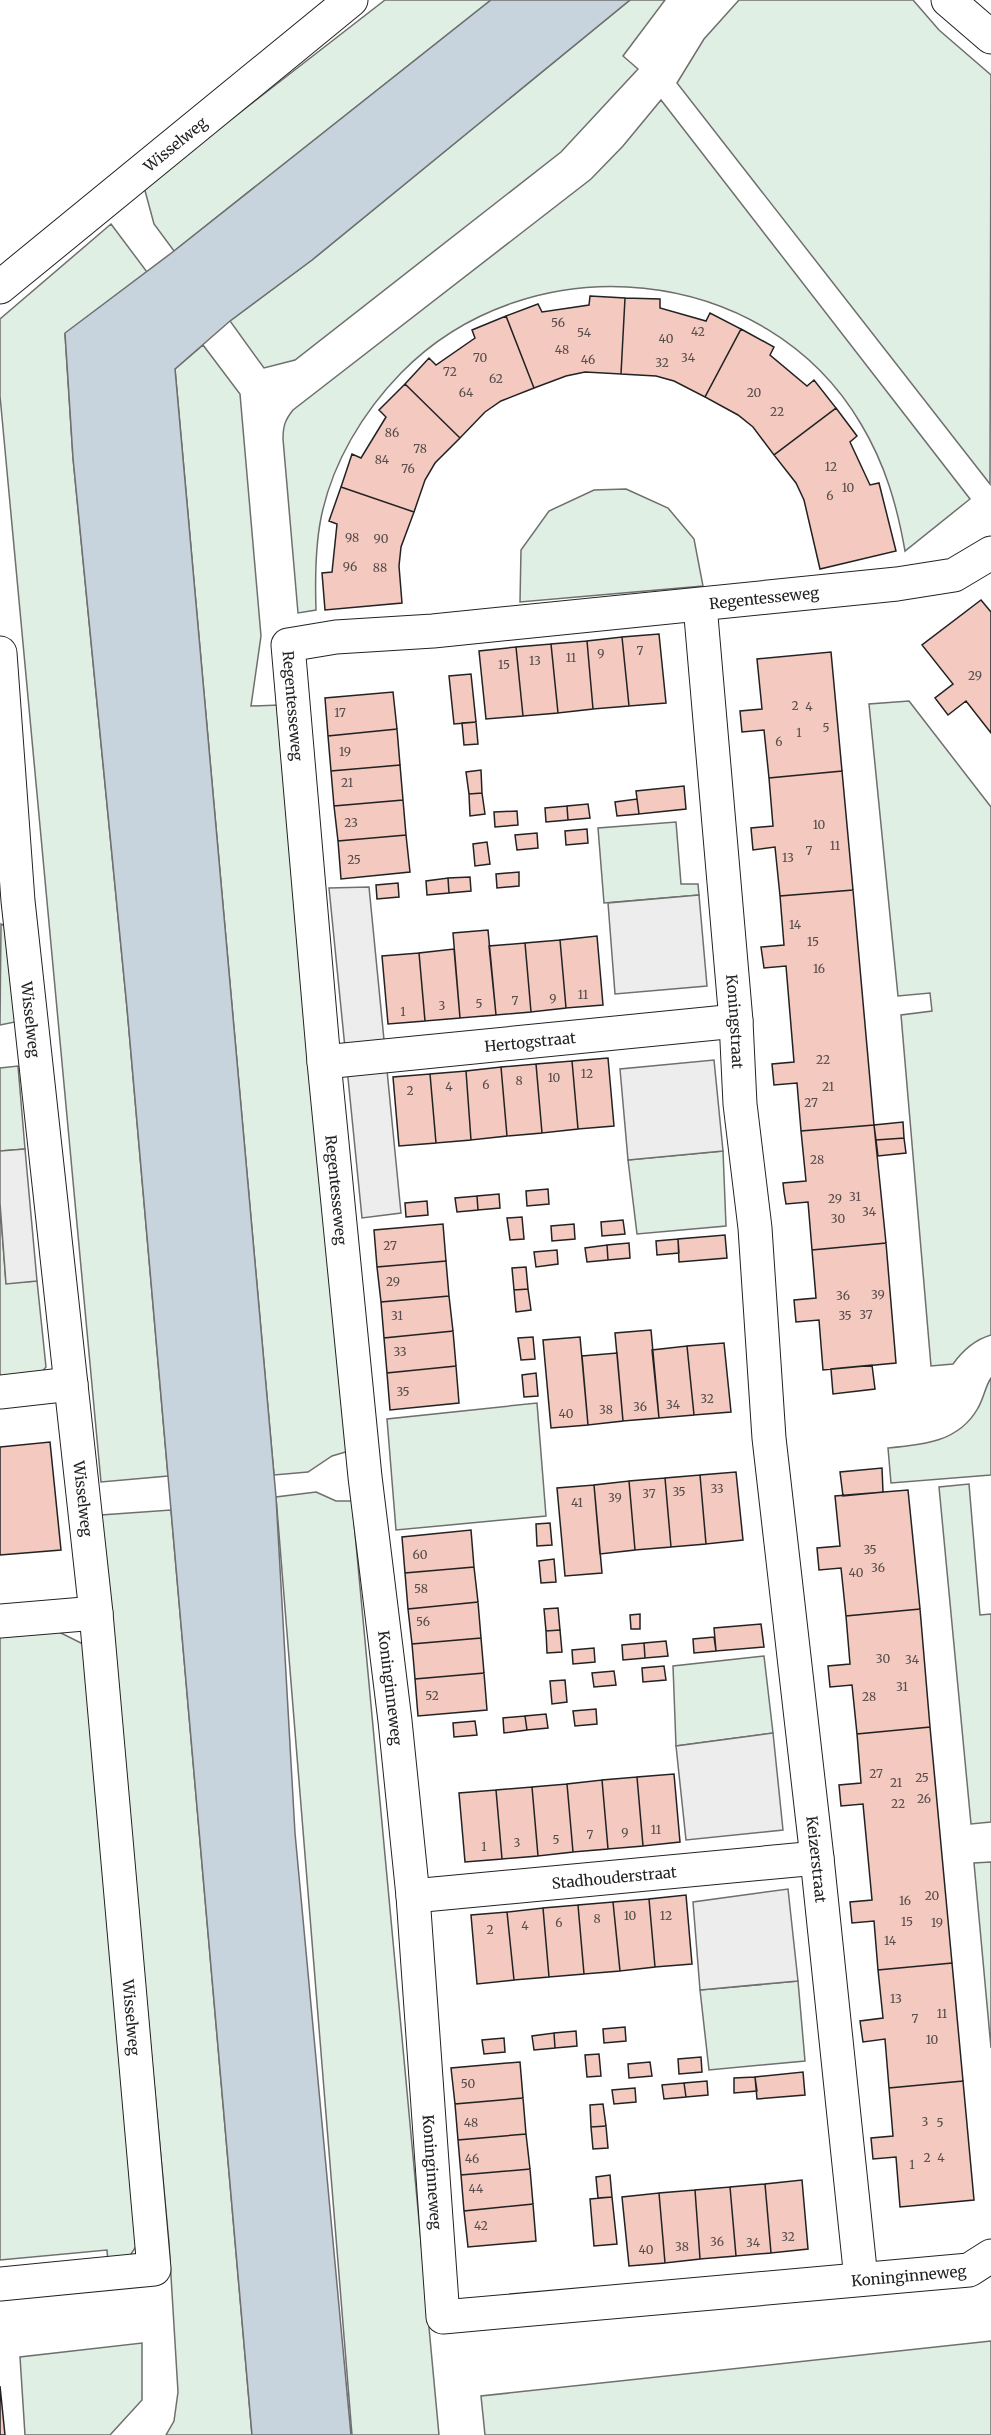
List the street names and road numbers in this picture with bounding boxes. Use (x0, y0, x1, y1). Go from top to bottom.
street label: Wisselweg (139, 112, 211, 176)
street label: Regentesseweg (708, 583, 820, 613)
street label: Regentesseweg (279, 650, 307, 762)
street label: Koningstraat (722, 973, 748, 1069)
street label: Wisselweg (17, 980, 45, 1059)
street label: Hertogstraat (483, 1027, 577, 1055)
street label: Regentesseweg (322, 1134, 352, 1246)
street label: Wisselweg (70, 1459, 97, 1538)
street label: Koninginneweg (374, 1629, 407, 1746)
street label: Keizerstraat (803, 1815, 831, 1904)
street label: Stadhouderstraat (551, 1862, 678, 1892)
street label: Wisselweg (119, 1978, 145, 2056)
street label: Koninginneweg (419, 2114, 446, 2230)
street label: Koninginneweg (850, 2261, 967, 2290)

